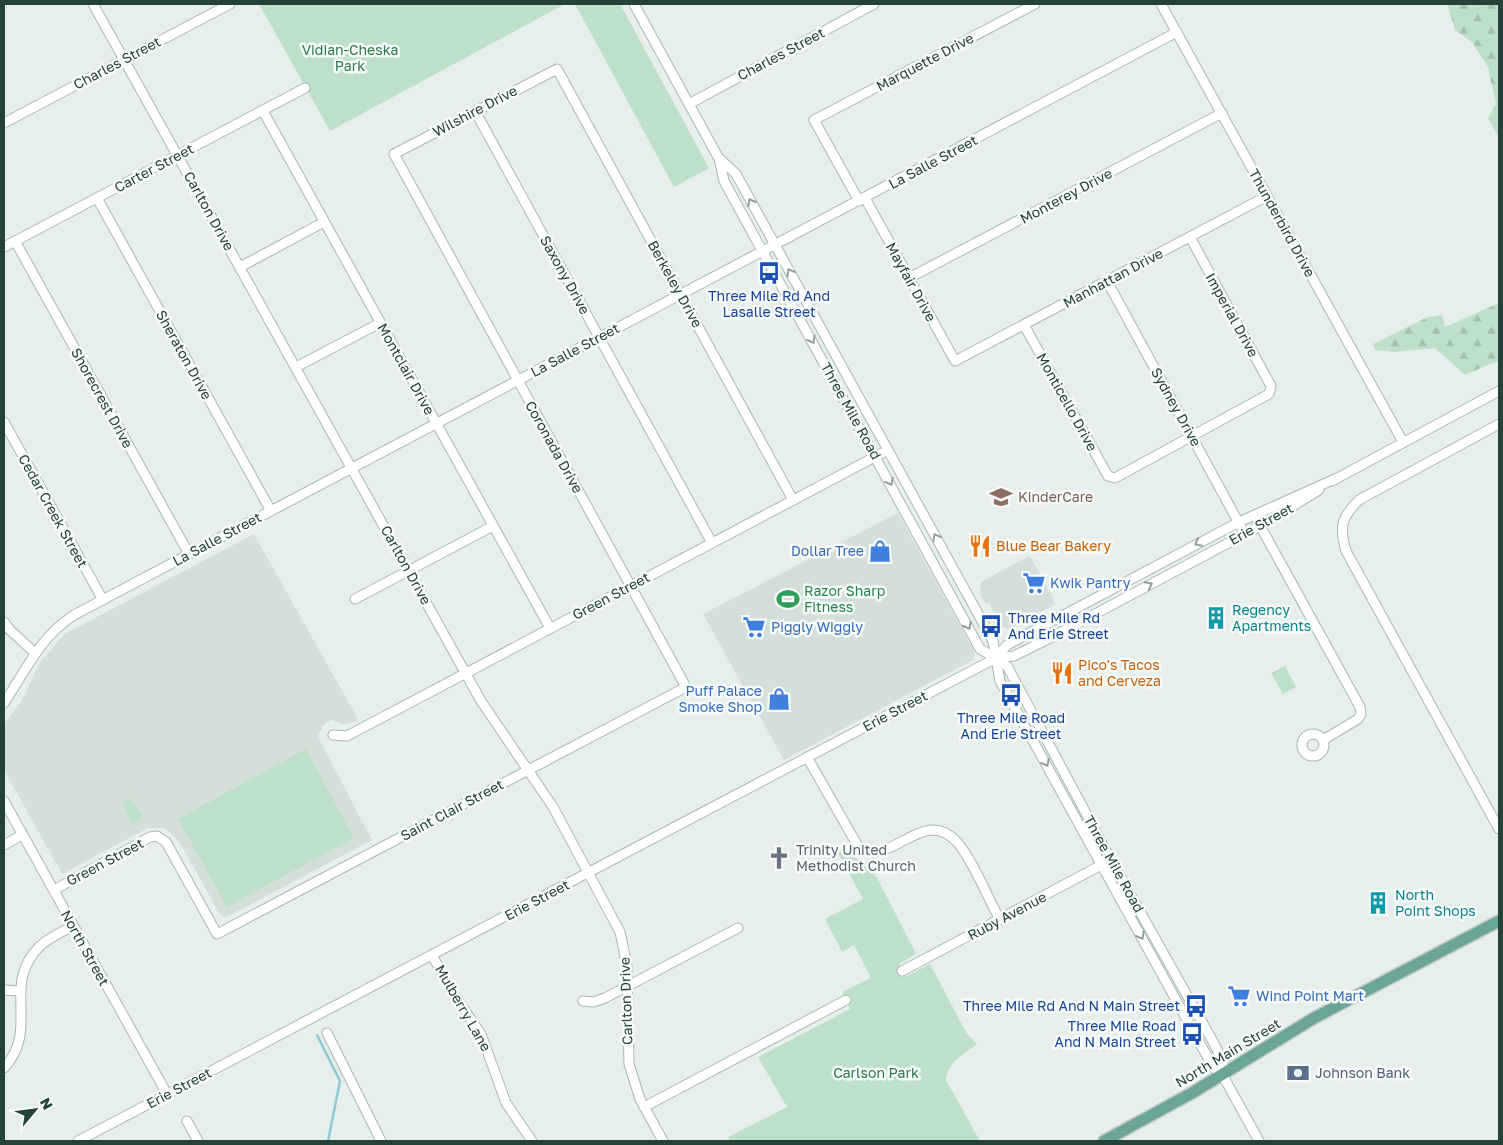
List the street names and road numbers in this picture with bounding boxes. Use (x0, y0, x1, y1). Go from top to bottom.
street label: Charles Street (734, 23, 827, 84)
street label: Marquette Drive (873, 29, 976, 94)
street label: Charles Street (70, 32, 163, 93)
street label: Wilshire Drive (430, 81, 520, 140)
street label: La Salle Street (885, 131, 980, 192)
street label: Carter Street (111, 140, 196, 196)
street label: Monterey Drive (1017, 164, 1115, 227)
street label: Thunderbird Drive (1246, 166, 1319, 280)
street label: Carlton Drive (181, 168, 238, 253)
street label: Saxony Drive (537, 233, 594, 317)
street label: Berkeley Drive (645, 237, 706, 330)
street label: Mayfair Drive (883, 239, 940, 324)
street label: Manhattan Drive (1060, 244, 1166, 311)
street label: Imperial Drive (1202, 270, 1262, 360)
street label: Sheraton Drive (153, 307, 216, 402)
street label: La Salle Street (527, 319, 622, 380)
street label: Montclair Drive (374, 320, 439, 417)
street label: Shorecrest Drive (68, 345, 137, 451)
street label: Monticello Drive (1033, 350, 1101, 454)
street label: Three Mile Road (818, 359, 885, 462)
street label: Sydney Drive (1148, 364, 1205, 449)
street label: Coronada Drive (522, 398, 587, 496)
street label: Cedar Creek Street (15, 451, 92, 570)
street label: Erie Street (1226, 499, 1296, 548)
street label: La Salle Street (169, 508, 264, 569)
street label: Carlton Drive (378, 522, 435, 607)
street label: Green Street (569, 568, 652, 623)
street label: Erie Street (860, 686, 930, 735)
street label: Saint Clair Street (397, 775, 506, 844)
street label: Three Mile Road (1081, 812, 1148, 915)
street label: Green Street (63, 834, 146, 889)
street label: Erie Street (502, 875, 572, 924)
street label: Ruby Avenue (964, 888, 1049, 943)
street label: North Street (58, 907, 113, 989)
street label: Carlton Drive (615, 957, 636, 1045)
street label: Mulberry Lane (432, 961, 495, 1054)
street label: North Main Street (1172, 1014, 1283, 1091)
street label: Erie Street (144, 1063, 214, 1112)

